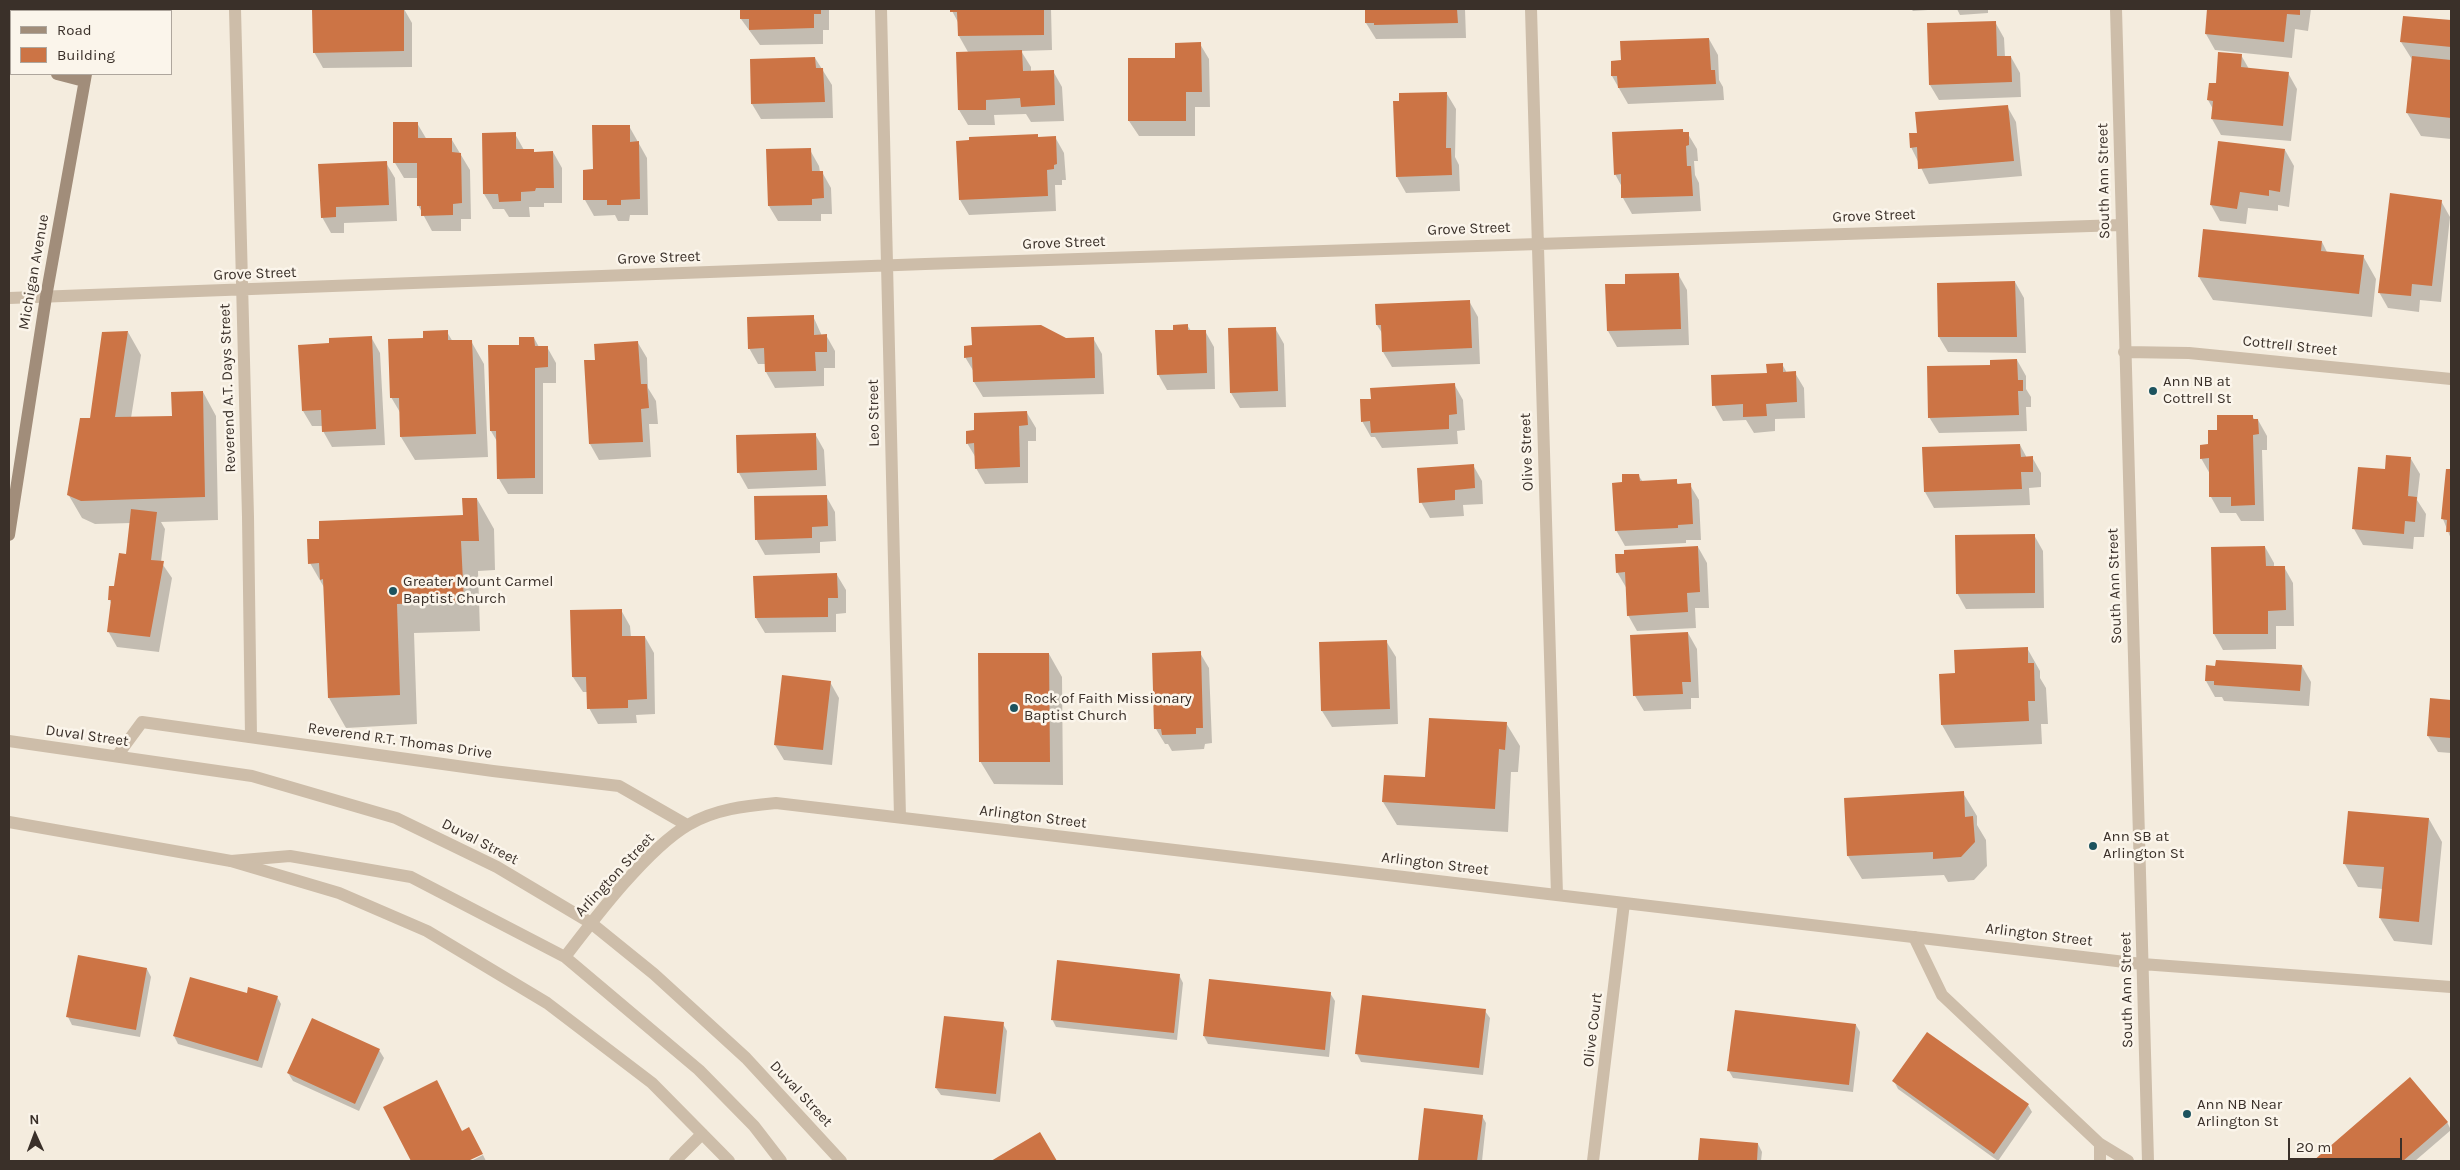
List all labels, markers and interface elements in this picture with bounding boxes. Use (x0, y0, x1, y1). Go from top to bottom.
legend (10, 10, 172, 75)
text: Road (57, 21, 92, 39)
text: Building (57, 46, 115, 64)
street label: South Ann Street (2094, 123, 2114, 239)
street label: Grove Street (1832, 206, 1916, 226)
street label: Michigan Avenue (15, 213, 53, 331)
street label: Grove Street (1427, 219, 1511, 239)
street label: Grove Street (1022, 233, 1106, 253)
street label: Grove Street (617, 248, 701, 268)
street label: Grove Street (213, 264, 297, 284)
street label: Reverend A.T. Days Street (216, 303, 240, 473)
street label: Cottrell Street (2242, 332, 2338, 360)
place label: Ann NB at Cottrell St (2163, 373, 2231, 408)
street label: Leo Street (864, 379, 884, 447)
marker: Ann NB at Cottrell St (2147, 385, 2159, 397)
street label: Olive Street (1517, 413, 1537, 491)
street label: South Ann Street (2104, 528, 2126, 644)
place label: Greater Mount Carmel Baptist Church (403, 573, 553, 608)
marker: Greater Mount Carmel Baptist Church (387, 585, 399, 597)
place label: Rock of Faith Missionary Baptist Church (1024, 690, 1192, 725)
marker: Rock of Faith Missionary Baptist Church (1008, 702, 1020, 714)
street label: Reverend R.T. Thomas Drive (307, 719, 493, 763)
street label: Duval Street (44, 721, 130, 751)
street label: Arlington Street (978, 801, 1088, 833)
street label: Duval Street (439, 815, 521, 869)
place label: Ann SB at Arlington St (2103, 828, 2184, 863)
street label: Arlington Street (572, 829, 658, 921)
marker: Ann SB at Arlington St (2087, 840, 2099, 852)
street label: Arlington Street (1380, 848, 1490, 880)
street label: Arlington Street (1984, 919, 2094, 951)
street label: South Ann Street (2117, 932, 2137, 1048)
street label: Olive Court (1580, 992, 1606, 1068)
street label: Duval Street (766, 1057, 836, 1131)
place label: Ann NB Near Arlington St (2197, 1096, 2282, 1131)
marker: Ann NB Near Arlington St (2181, 1108, 2193, 1120)
north arrow (10, 1110, 60, 1160)
text: N (29, 1111, 40, 1128)
scale bar (2290, 1128, 2404, 1160)
text: 20 m (2296, 1138, 2331, 1156)

